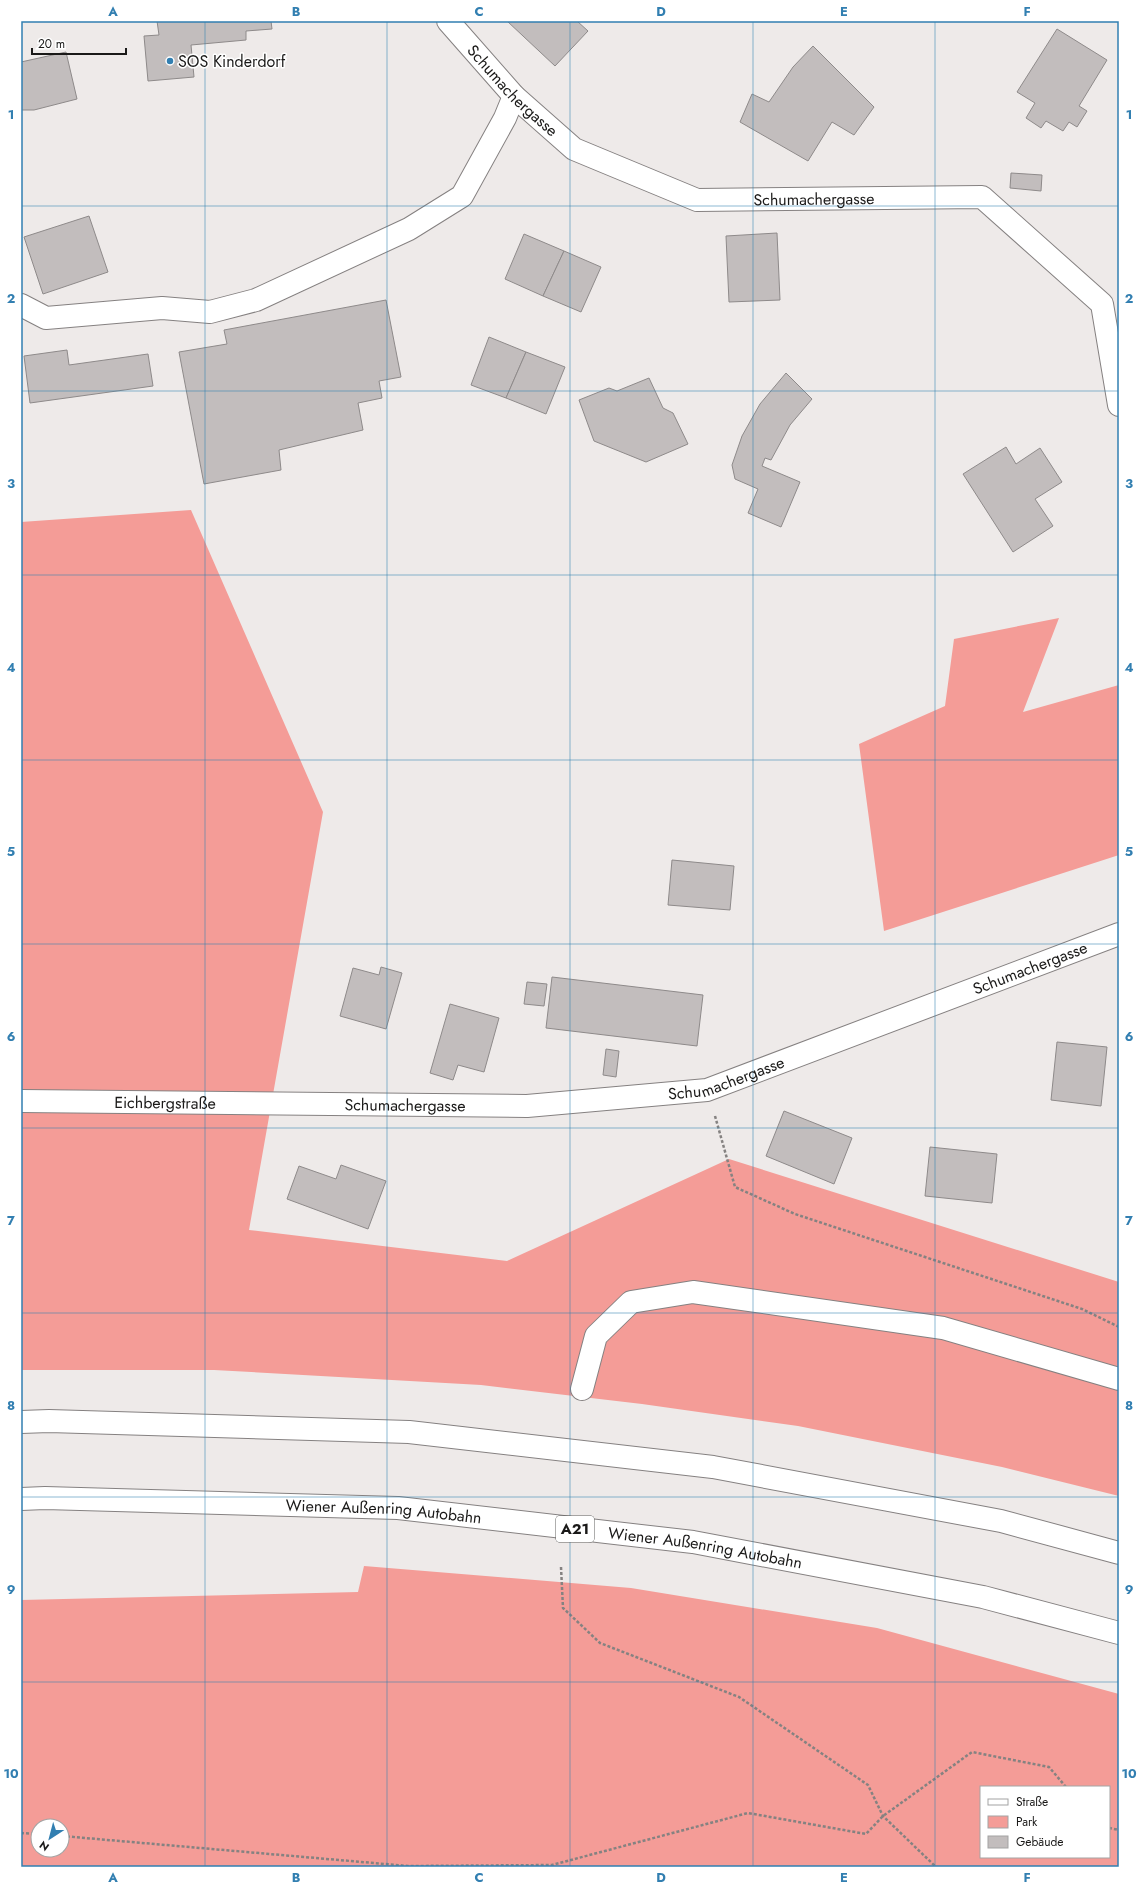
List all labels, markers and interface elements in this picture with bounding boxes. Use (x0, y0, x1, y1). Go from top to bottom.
text: A (107, 2, 118, 21)
text: B (292, 2, 301, 21)
text: C (474, 2, 484, 21)
text: D (656, 2, 666, 21)
text: E (840, 2, 848, 21)
text: F (1023, 2, 1031, 21)
scale bar (32, 30, 126, 56)
text: 20 m (38, 35, 65, 53)
street label: Schumachergasse (462, 39, 563, 141)
place label: SOS Kinderdorf (178, 50, 286, 73)
marker: SOS Kinderdorf (165, 56, 175, 66)
text: 1 (8, 105, 14, 124)
text: 1 (1126, 105, 1132, 124)
street label: Schumachergasse (753, 187, 874, 211)
text: 2 (7, 289, 15, 308)
text: 2 (1125, 289, 1133, 308)
text: 3 (7, 474, 15, 493)
text: 3 (1125, 474, 1133, 493)
text: 4 (6, 658, 16, 677)
text: 4 (1124, 658, 1134, 677)
text: 5 (7, 842, 15, 861)
text: 5 (1125, 842, 1133, 861)
street label: Schumachergasse (969, 936, 1091, 1000)
text: 6 (7, 1027, 16, 1046)
text: 6 (1125, 1027, 1134, 1046)
street label: Schumachergasse (667, 1050, 788, 1105)
street label: Eichbergstraße (114, 1090, 216, 1114)
street label: Schumachergasse (344, 1093, 466, 1117)
text: 7 (7, 1211, 15, 1230)
text: 7 (1125, 1211, 1133, 1230)
text: 8 (7, 1396, 15, 1415)
text: 8 (1125, 1396, 1133, 1415)
street label: Wiener Außenring Autobahn (285, 1493, 483, 1529)
road number: A21 (556, 1516, 594, 1542)
street label: Wiener Außenring Autobahn (607, 1521, 804, 1574)
text: 9 (7, 1580, 16, 1599)
text: 9 (1125, 1580, 1134, 1599)
text: 10 (3, 1764, 19, 1783)
text: 10 (1121, 1764, 1137, 1783)
legend (980, 1786, 1110, 1858)
text: Straße (1016, 1793, 1048, 1811)
text: Park (1016, 1813, 1038, 1831)
north arrow (30, 1818, 70, 1858)
text: Gebäude (1016, 1833, 1063, 1851)
text: N (36, 1837, 52, 1855)
text: A (107, 1868, 118, 1887)
text: B (292, 1868, 301, 1887)
text: C (474, 1868, 484, 1887)
text: D (656, 1868, 666, 1887)
text: E (840, 1868, 848, 1887)
text: F (1023, 1868, 1031, 1887)

